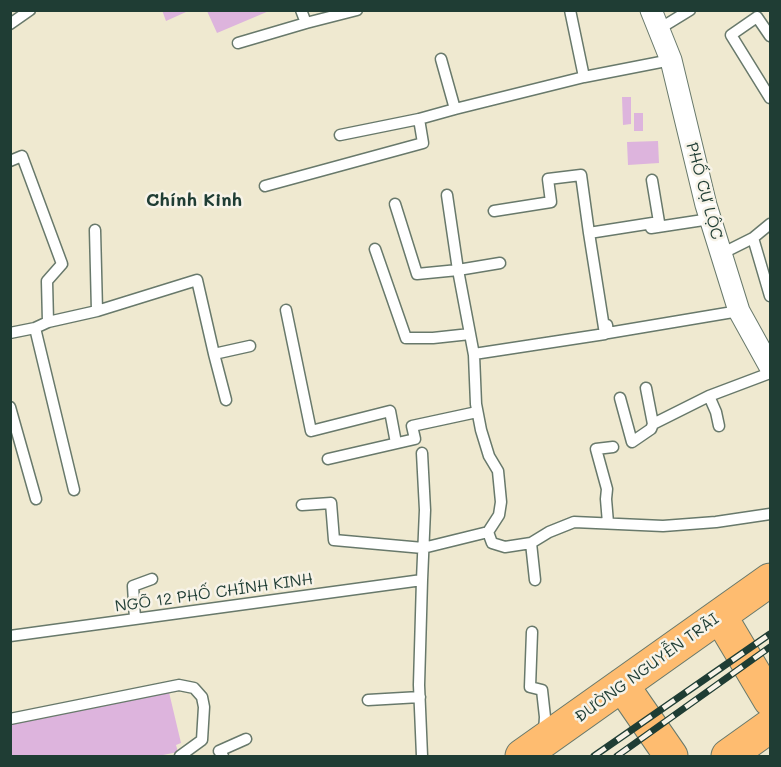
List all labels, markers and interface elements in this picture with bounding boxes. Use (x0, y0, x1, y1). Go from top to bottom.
street label: PHỐ CỰ LỘC (682, 140, 726, 242)
district label: Chính Kinh (146, 189, 242, 211)
street label: NGÕ 12 PHỐ CHÍNH KINH (114, 570, 314, 616)
street label: ĐƯỜNG NGUYỄN TRÃI (571, 609, 723, 727)

